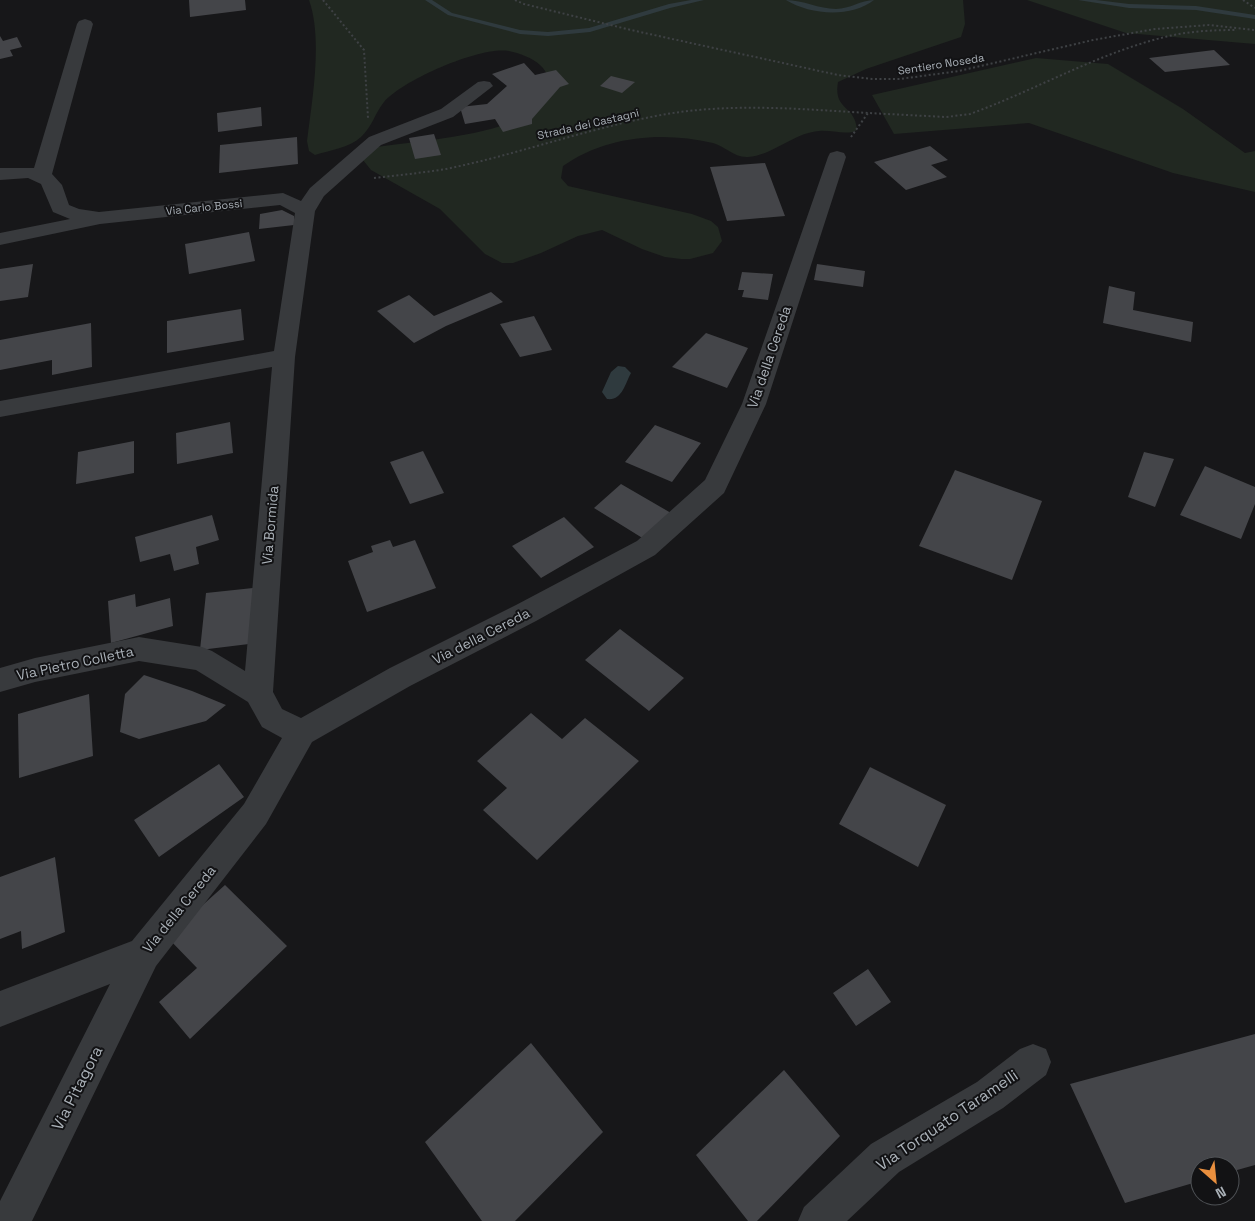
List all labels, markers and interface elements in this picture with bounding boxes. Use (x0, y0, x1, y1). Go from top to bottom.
street label: Sentiero Noseda (897, 50, 986, 78)
street label: Strada dei Castagni (536, 105, 641, 143)
street label: Via Carlo Bossi (165, 196, 243, 218)
street label: Via della Cereda (743, 303, 795, 411)
street label: Via Bormida (258, 485, 282, 565)
street label: Via della Cereda (429, 604, 533, 668)
street label: Via Pietro Colletta (15, 642, 135, 684)
street label: Via della Cereda (138, 862, 220, 956)
street label: Via Pitagora (47, 1042, 107, 1134)
street label: Via Torquato Taramelli (872, 1065, 1022, 1175)
north arrow (1190, 1156, 1240, 1206)
text: N (1213, 1182, 1229, 1203)

